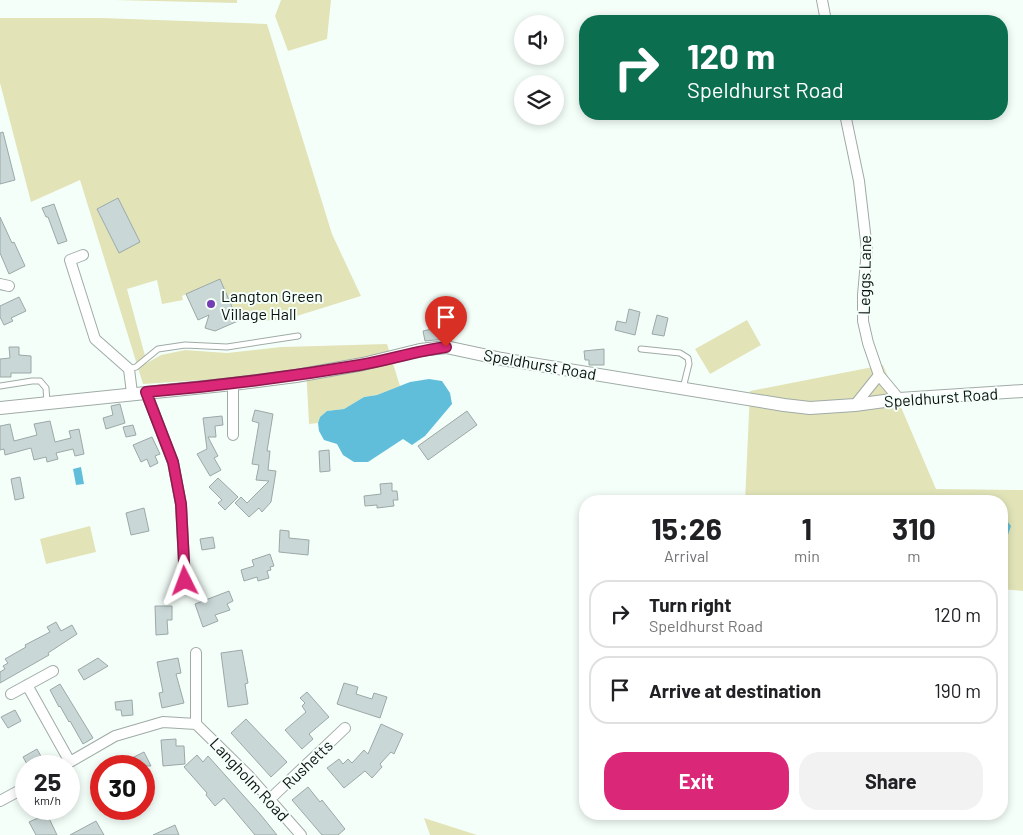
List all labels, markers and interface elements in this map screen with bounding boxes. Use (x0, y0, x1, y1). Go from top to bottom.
map controls (514, 15, 564, 125)
button: sound (514, 15, 564, 65)
text: 120 m (687, 34, 775, 76)
icon: right (604, 35, 669, 100)
button: layers (514, 75, 564, 125)
text: Speldhurst Road (687, 76, 844, 102)
street label: Leggs Lane (854, 235, 874, 315)
place label: Langton Green Village Hall (221, 286, 323, 323)
pin (425, 296, 467, 347)
marker: Langton Green Village Hall (205, 298, 217, 310)
icon: arrive (432, 303, 460, 331)
street label: Speldhurst Road (482, 345, 598, 383)
street label: Speldhurst Road (883, 384, 999, 410)
text: 15:26 (651, 510, 722, 546)
text: 1 (802, 510, 812, 546)
text: 310 (892, 510, 936, 546)
text: Arrival (664, 546, 709, 565)
text: min (794, 546, 820, 565)
text: m (907, 546, 921, 565)
position arrow (158, 554, 210, 606)
text: Turn right (649, 593, 731, 616)
icon: right (606, 600, 634, 628)
text: 120 m (934, 603, 981, 626)
text: Speldhurst Road (649, 616, 763, 635)
icon: arrive (606, 676, 634, 704)
text: Arrive at destination (649, 679, 821, 702)
text: 190 m (934, 679, 981, 702)
street label: Langholm Road (207, 733, 293, 825)
street label: Rushetts (278, 736, 336, 792)
button: Exit (604, 752, 789, 810)
button: Share (799, 752, 983, 810)
speed limit sign: 30 (90, 755, 155, 820)
text: 25 (34, 766, 61, 796)
text: km/h (34, 793, 61, 807)

